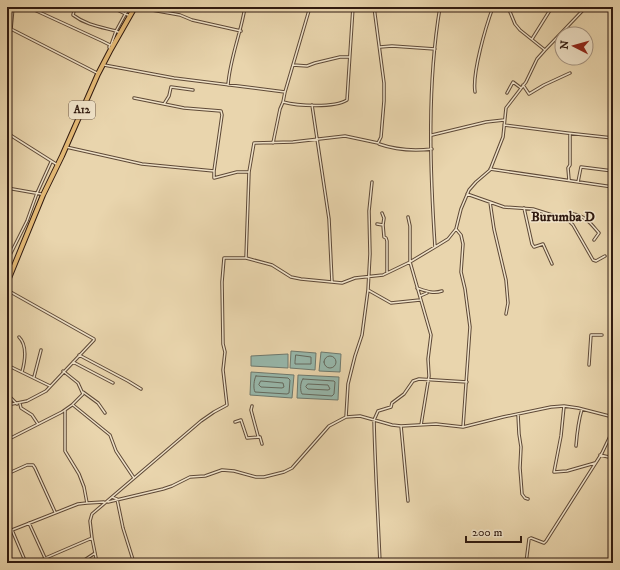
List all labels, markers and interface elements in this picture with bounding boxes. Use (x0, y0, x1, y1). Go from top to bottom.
north arrow (554, 26, 594, 66)
text: N (558, 40, 572, 50)
road number: A12 (69, 101, 95, 119)
district label: Burumba D (531, 208, 596, 226)
scale bar (466, 518, 521, 544)
text: 200 m (472, 525, 502, 540)

